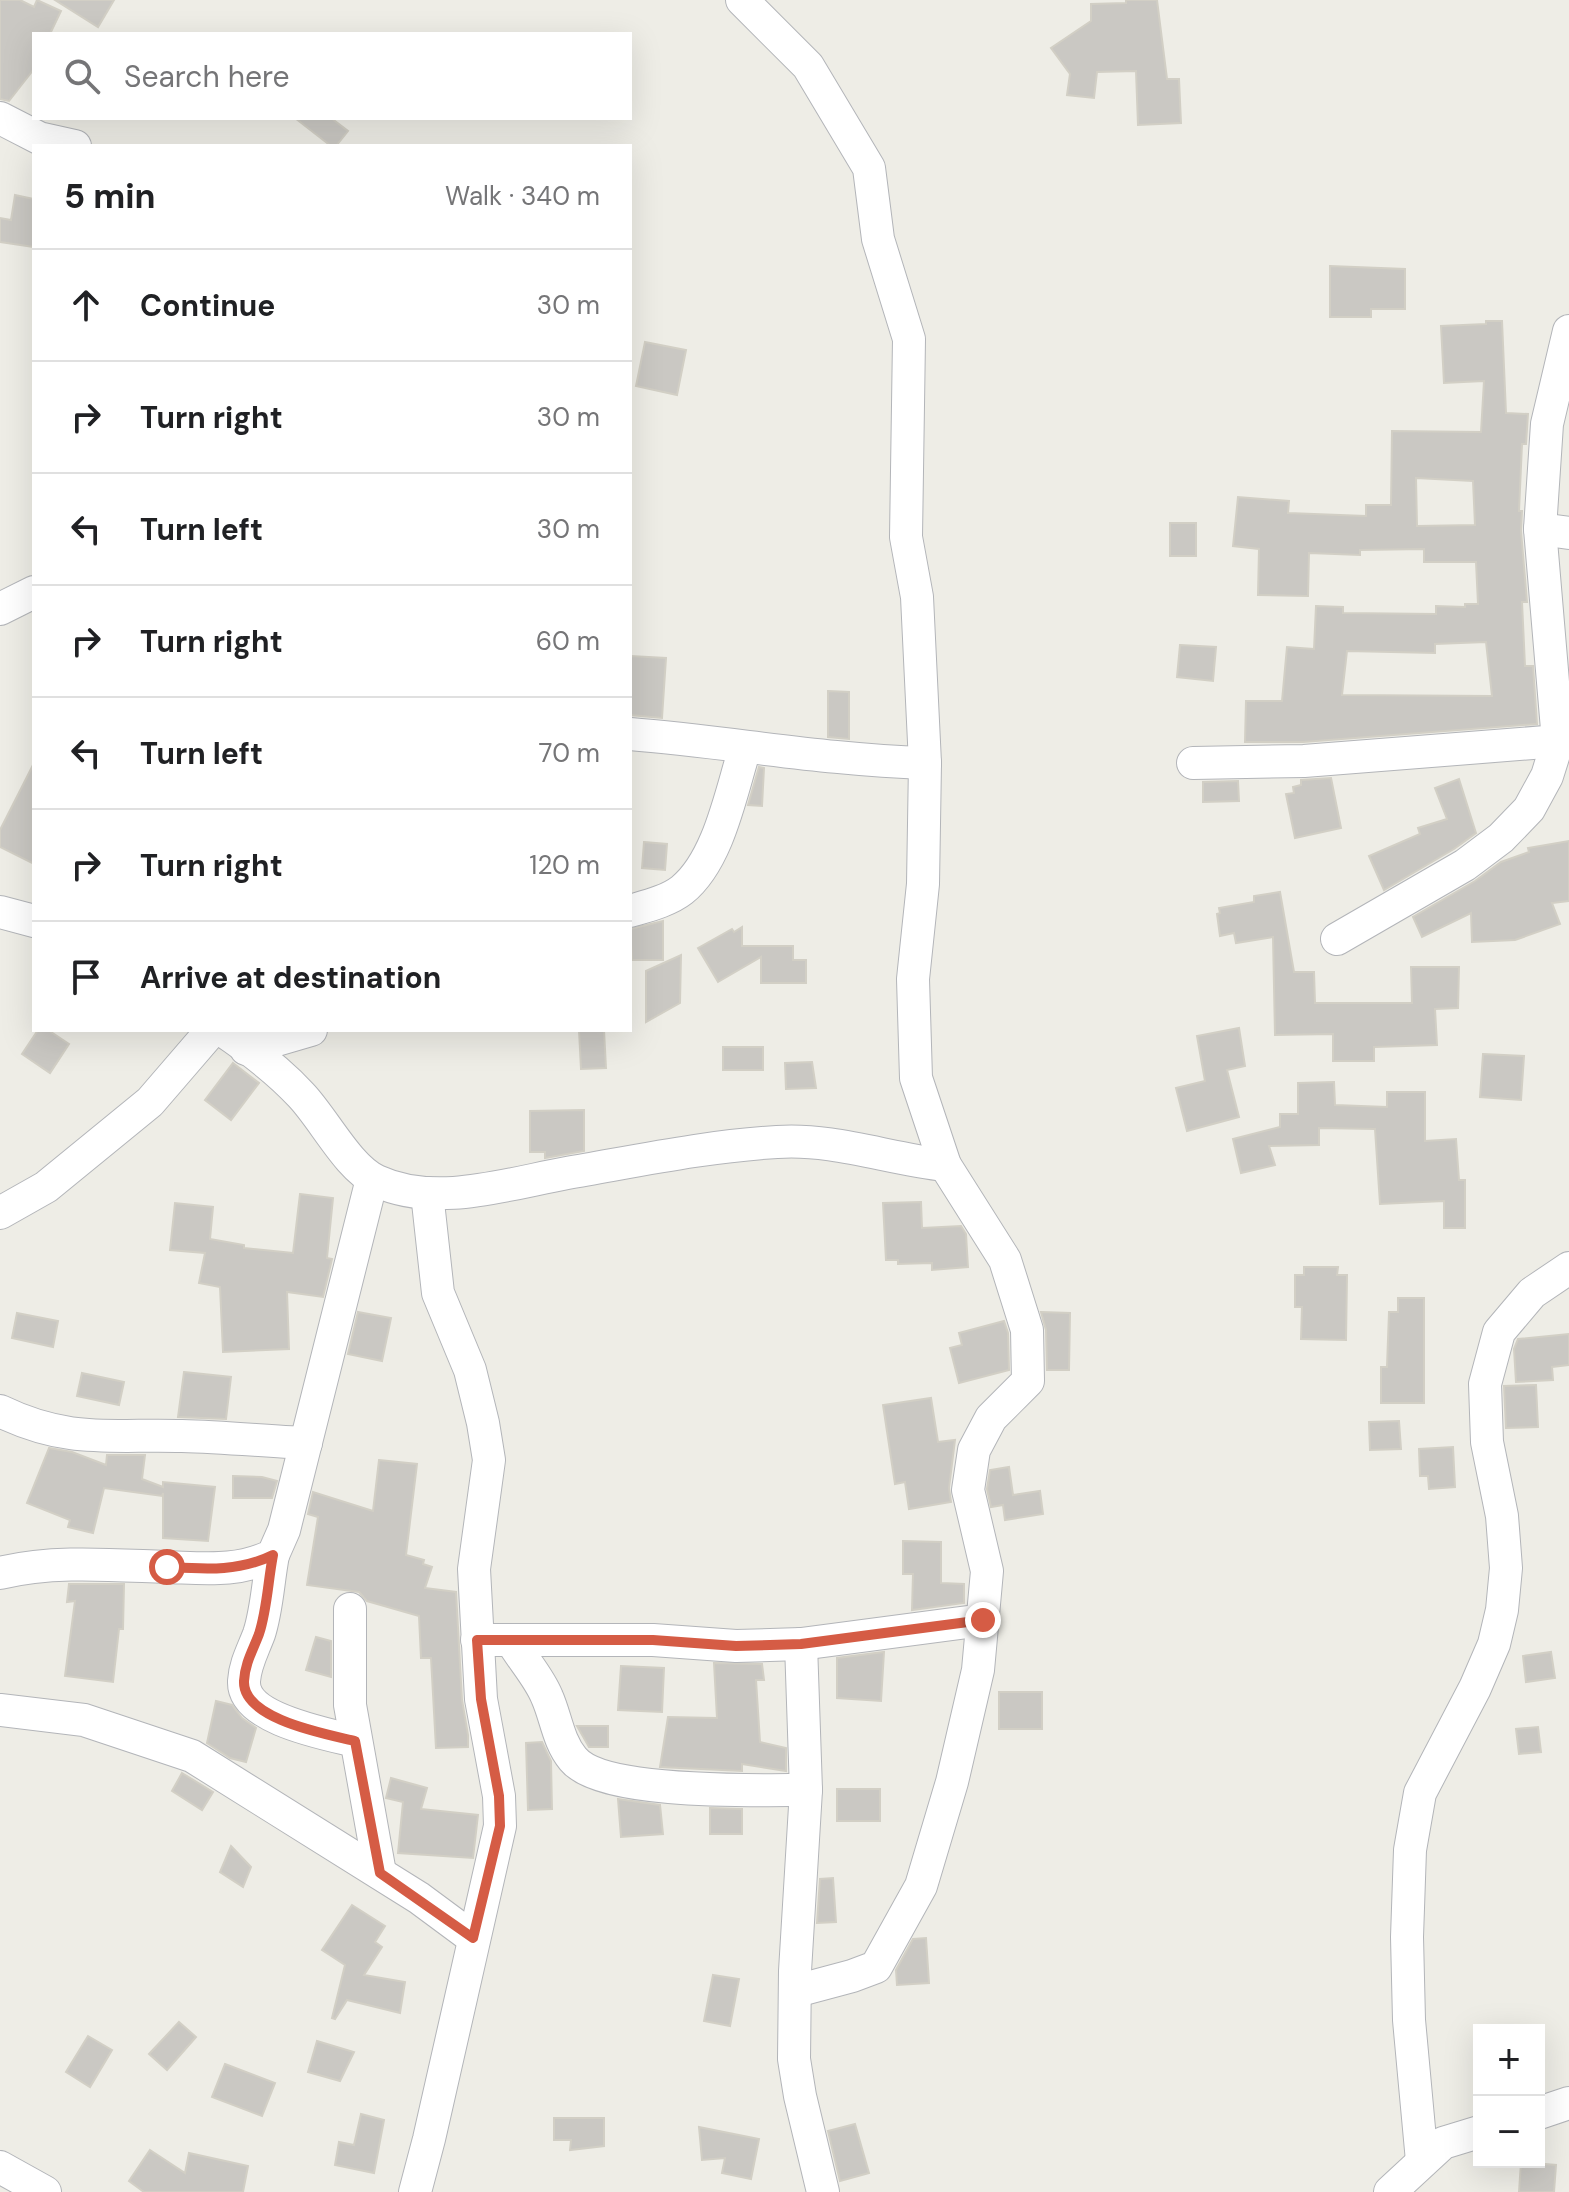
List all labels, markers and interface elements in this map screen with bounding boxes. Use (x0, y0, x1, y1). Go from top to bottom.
search box (32, 32, 632, 120)
icon: search (60, 54, 104, 98)
text: Search here (124, 57, 290, 96)
text: 5 min (64, 174, 155, 219)
text: Walk · 340 m (445, 179, 600, 213)
icon: ahead (64, 283, 108, 327)
text: Continue (140, 286, 275, 325)
text: 30 m (537, 288, 600, 322)
icon: right (64, 395, 108, 439)
text: Turn right (140, 398, 283, 437)
text: 30 m (537, 400, 600, 434)
icon: left (64, 507, 108, 551)
text: Turn left (140, 510, 263, 549)
text: 30 m (537, 512, 600, 546)
icon: right (64, 619, 108, 663)
text: Turn right (140, 622, 283, 661)
text: 60 m (536, 624, 600, 658)
icon: left (64, 731, 108, 775)
text: Turn left (140, 734, 263, 773)
text: 70 m (539, 736, 600, 770)
icon: right (64, 843, 108, 887)
text: Turn right (140, 846, 283, 885)
text: 120 m (529, 848, 600, 882)
icon: arrive (64, 955, 108, 999)
text: Arrive at destination (140, 958, 441, 997)
route start (149, 1549, 185, 1585)
route end (965, 1602, 1001, 1638)
map controls (1473, 2024, 1545, 2168)
button: + (1473, 2024, 1545, 2096)
button: − (1473, 2096, 1545, 2168)

